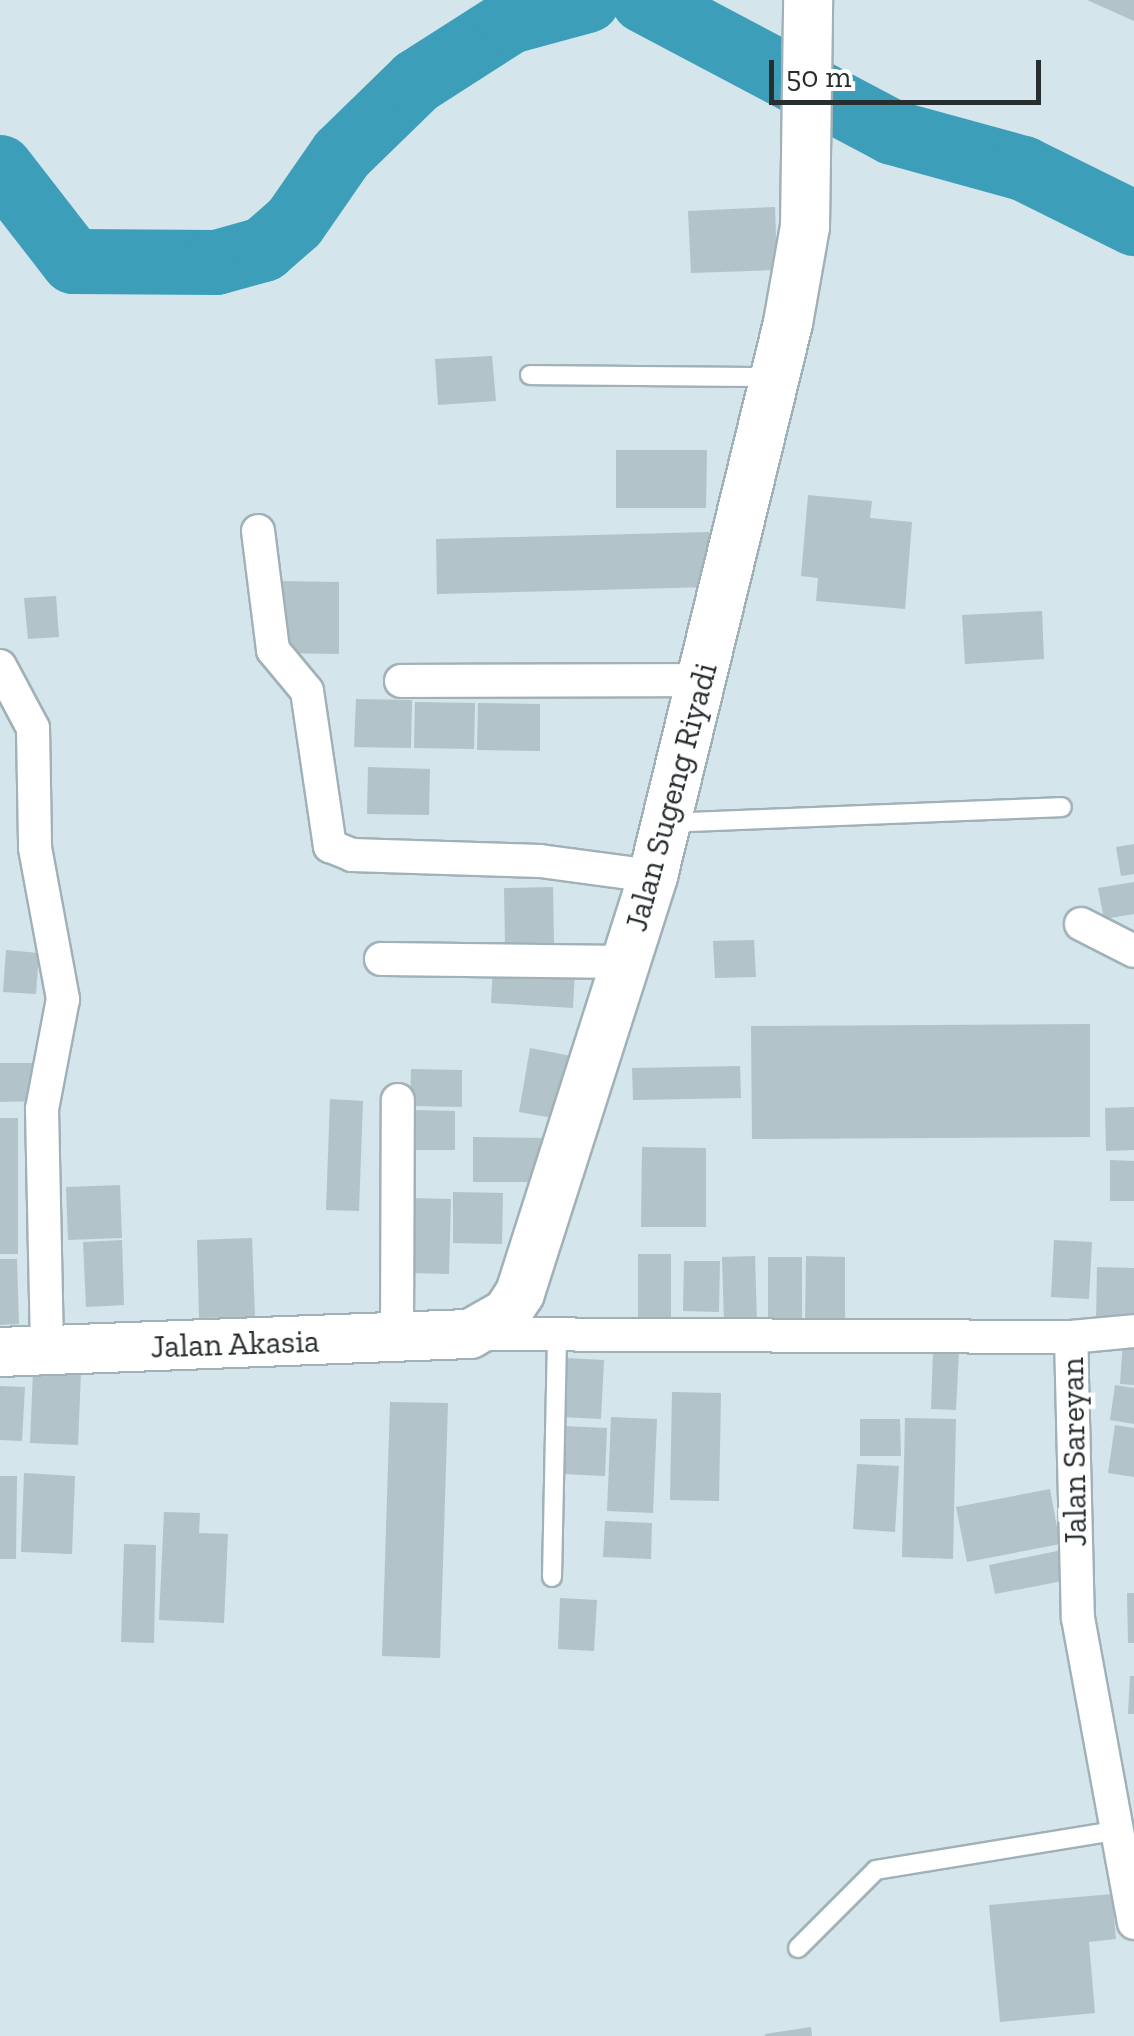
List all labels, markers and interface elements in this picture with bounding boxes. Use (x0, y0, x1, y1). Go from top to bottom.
scale bar (774, 40, 1046, 102)
text: 50 m (786, 59, 851, 95)
street label: Jalan Sugeng Riyadi (617, 659, 725, 935)
street label: Jalan Akasia (149, 1322, 321, 1366)
street label: Jalan Sareyan (1053, 1357, 1095, 1547)

